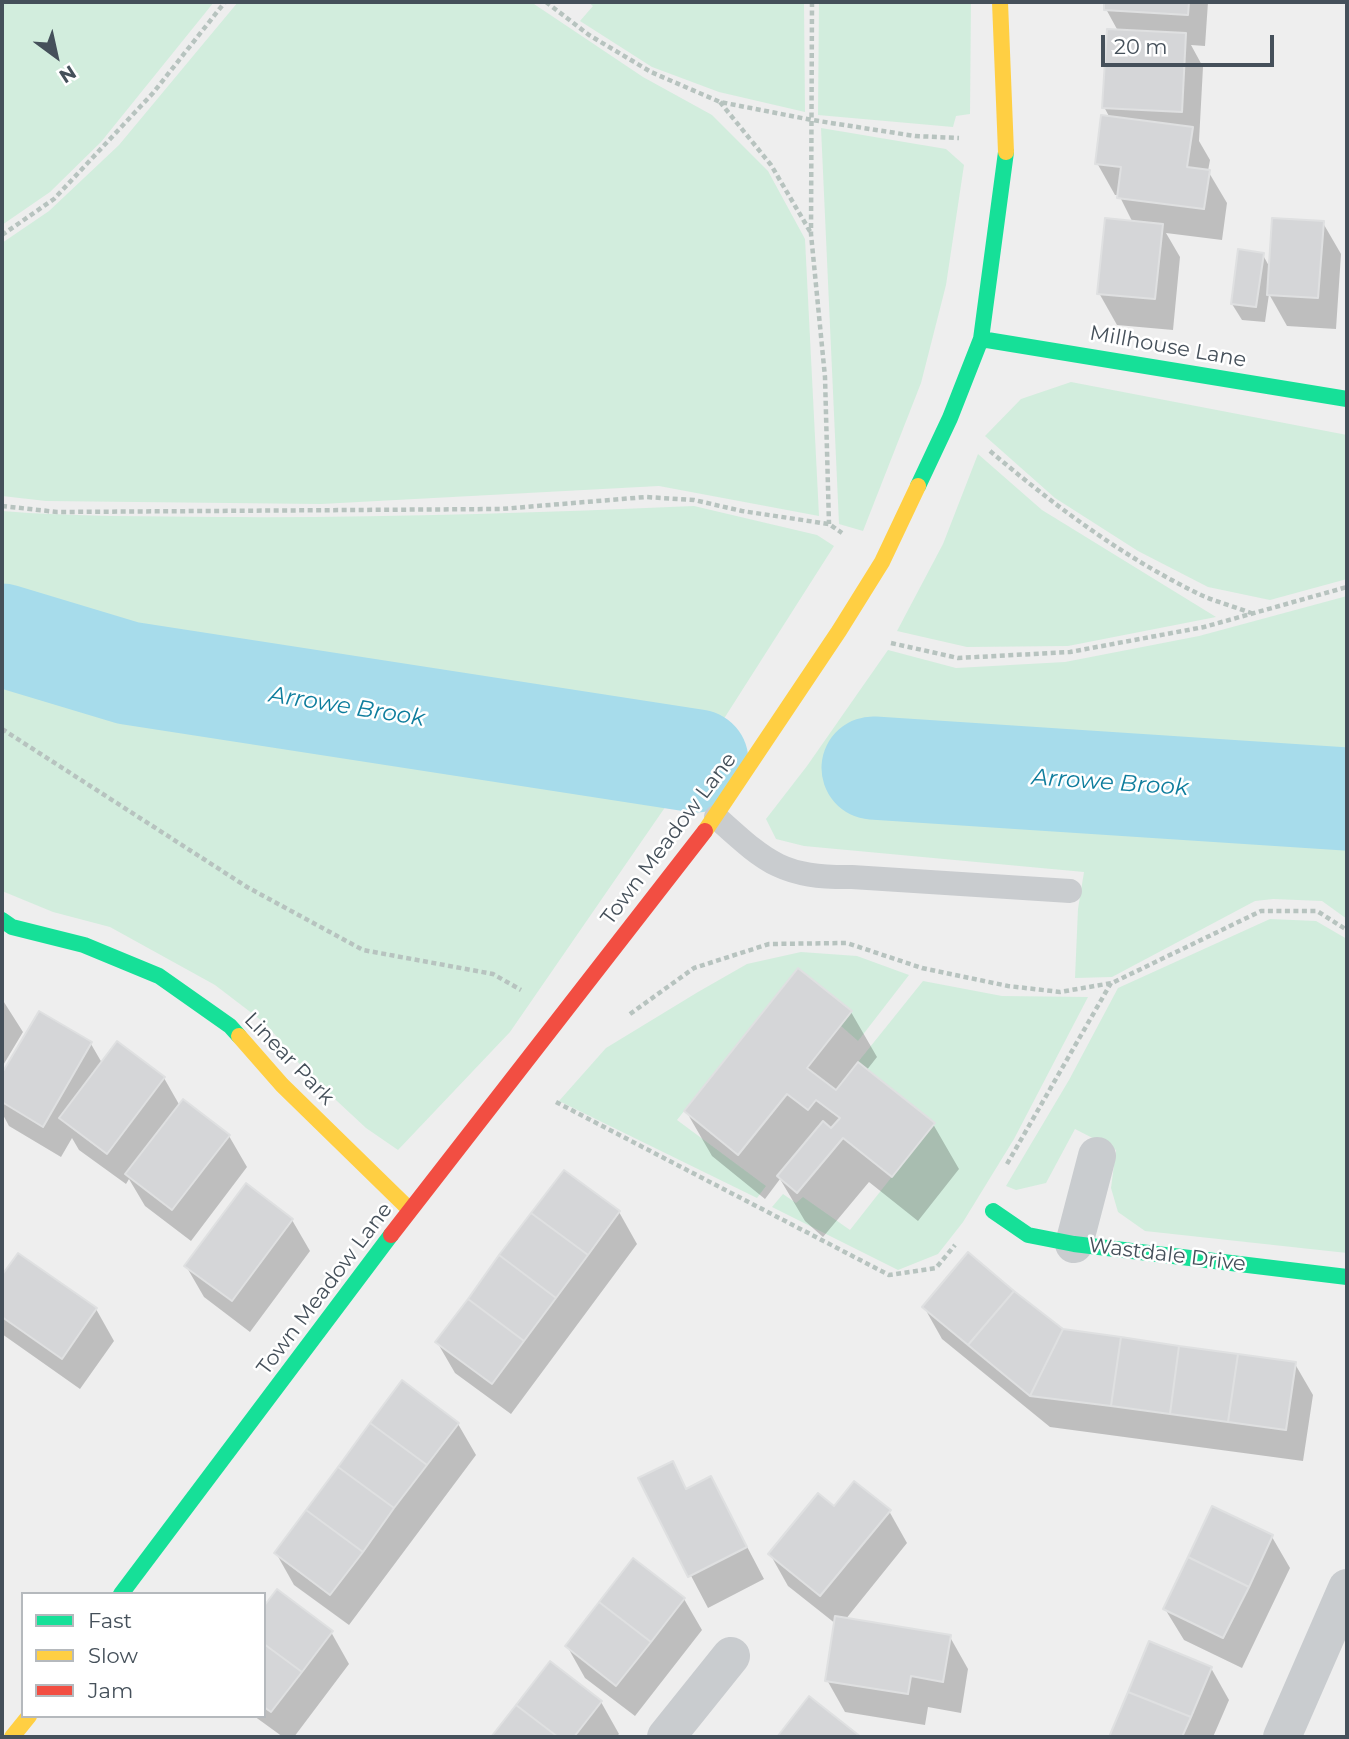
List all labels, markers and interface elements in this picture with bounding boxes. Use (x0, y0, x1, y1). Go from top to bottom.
north arrow (21, 21, 91, 91)
scale bar (1104, 21, 1277, 65)
text: 20 m (1114, 34, 1168, 59)
text: N (55, 60, 80, 88)
street label: Millhouse Lane (1088, 321, 1248, 373)
water label: Arrowe Brook (267, 681, 427, 733)
street label: Town Meadow Lane (596, 748, 742, 930)
water label: Arrowe Brook (1031, 764, 1189, 802)
street label: Linear Park (239, 1007, 339, 1111)
street label: Town Meadow Lane (252, 1198, 398, 1380)
street label: Wastdale Drive (1087, 1233, 1247, 1277)
legend (21, 1592, 266, 1718)
text: Fast (88, 1608, 132, 1633)
text: Slow (88, 1643, 138, 1668)
text: Jam (88, 1678, 133, 1703)

